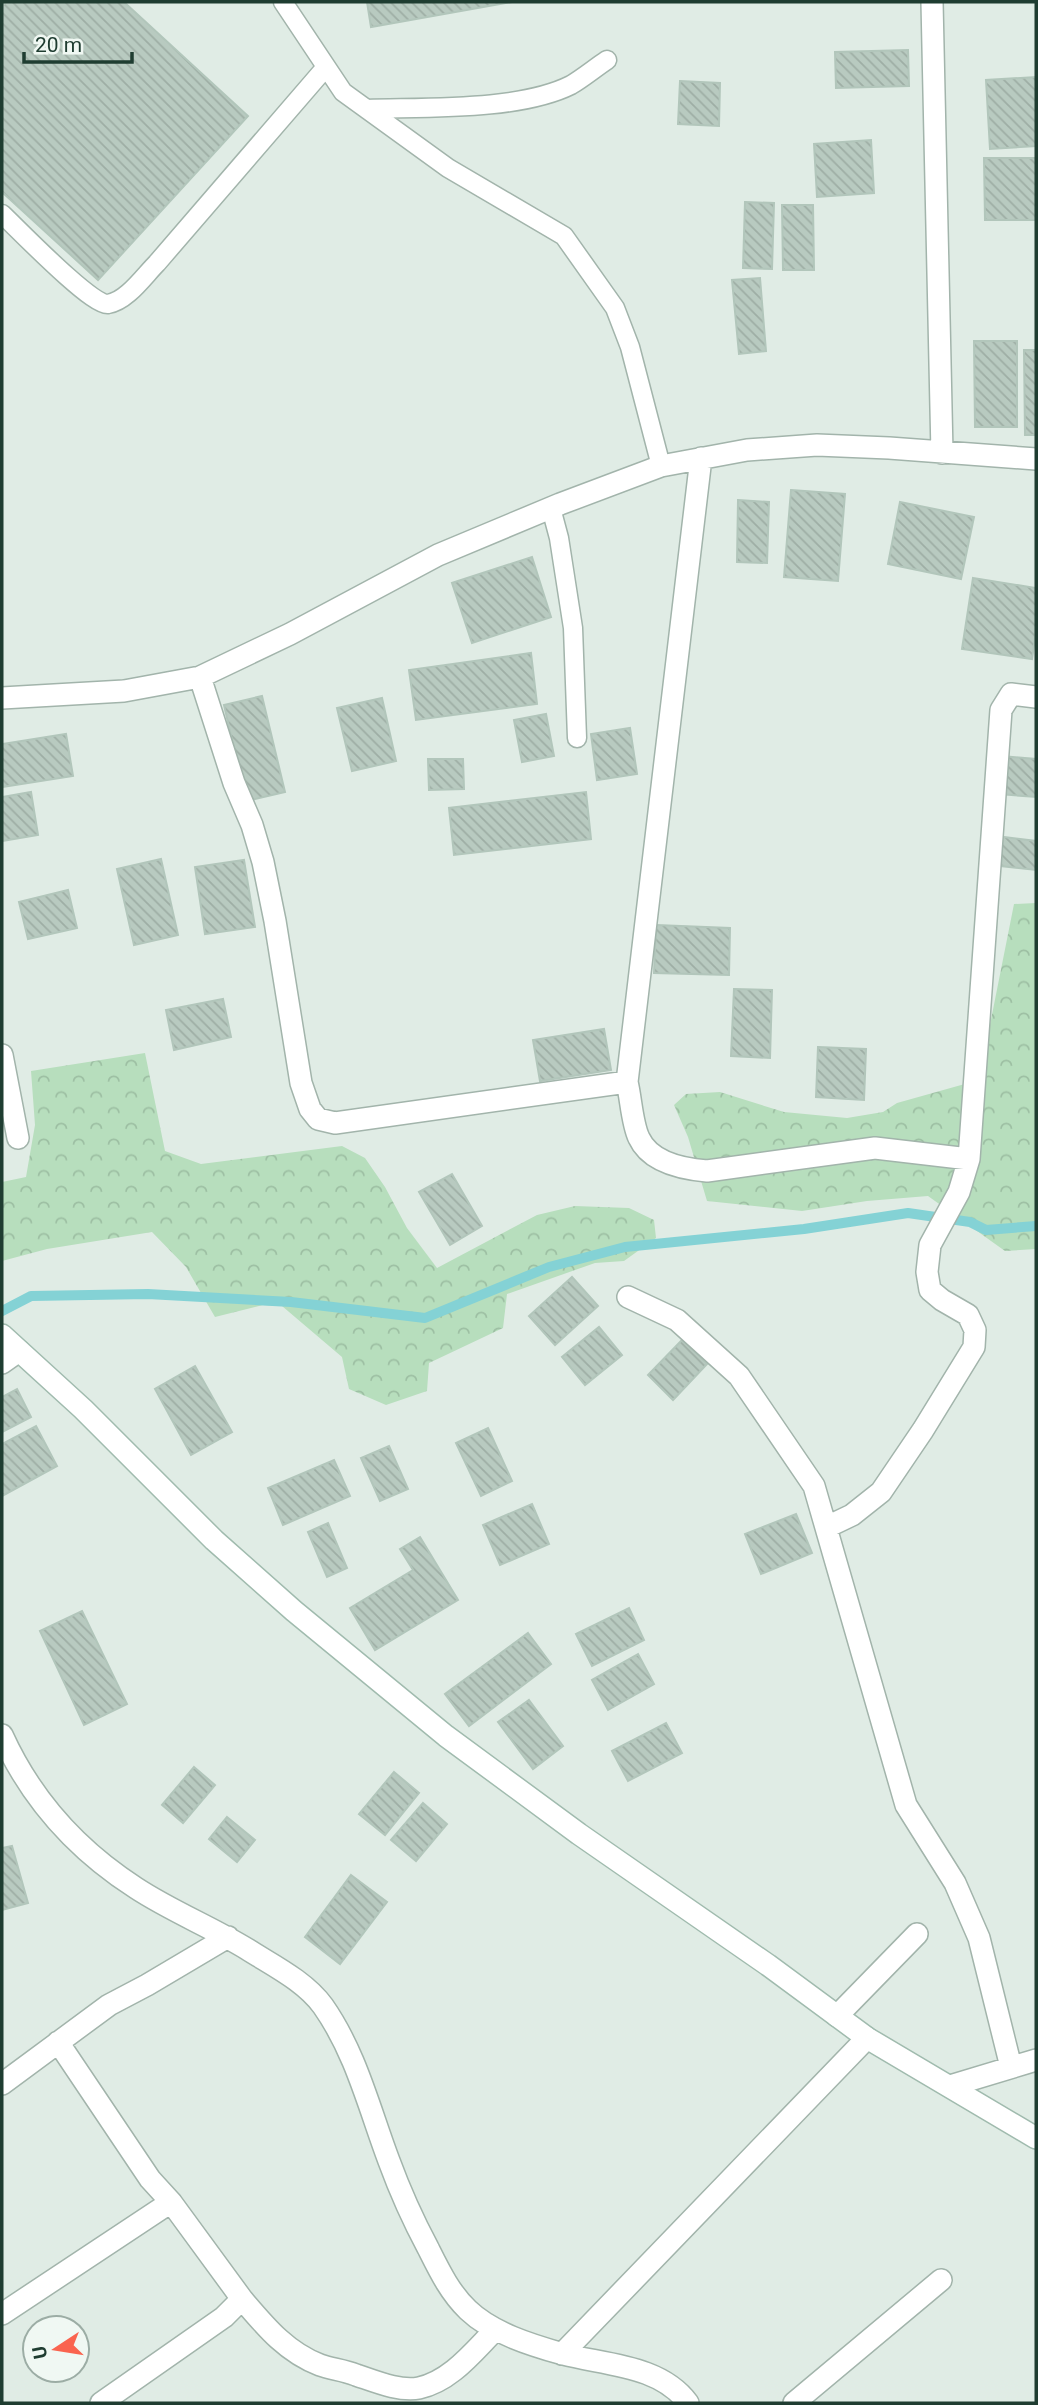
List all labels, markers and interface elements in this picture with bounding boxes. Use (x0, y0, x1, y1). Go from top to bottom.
scale bar (24, 21, 133, 65)
text: 20 m (35, 33, 82, 57)
north arrow (21, 2314, 91, 2384)
text: U (27, 2344, 52, 2361)

